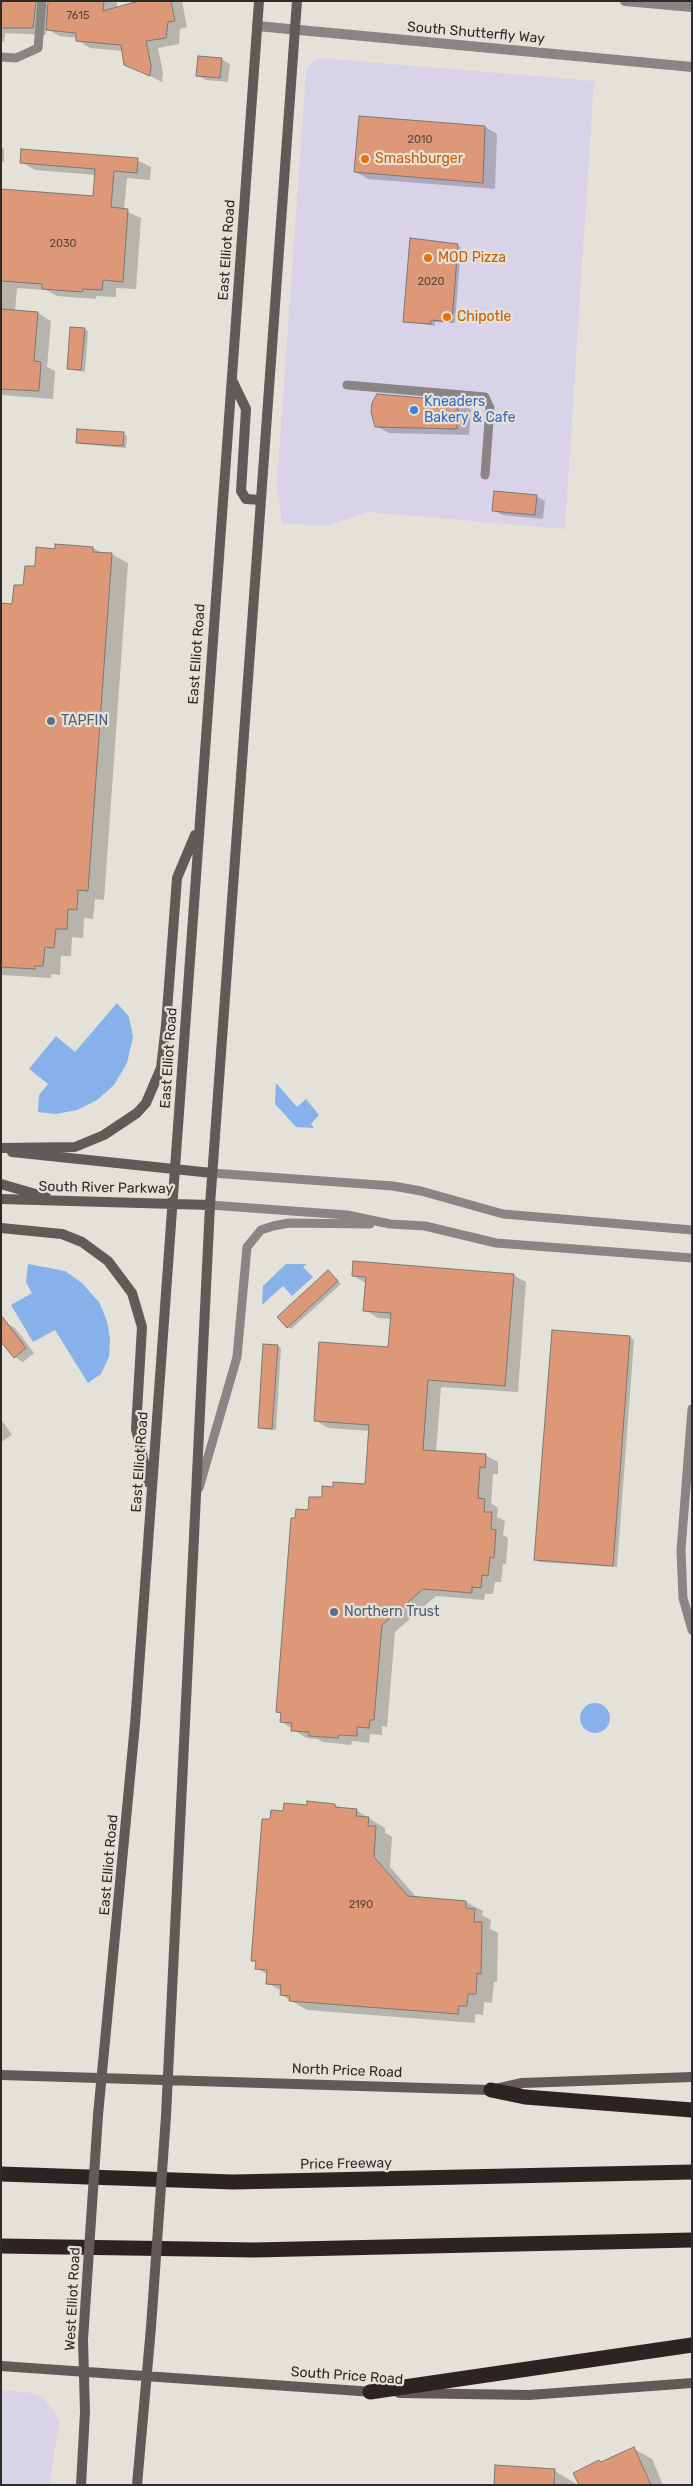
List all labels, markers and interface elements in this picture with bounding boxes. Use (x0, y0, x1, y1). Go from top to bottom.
house number: 7615 (67, 9, 89, 23)
street label: South Shutterfly Way (406, 19, 546, 47)
house number: 2010 (407, 133, 433, 147)
place label: Smashburger (375, 151, 463, 167)
marker: Smashburger (359, 153, 371, 165)
street label: East Elliot Road (215, 199, 239, 301)
house number: 2030 (49, 237, 77, 251)
place label: MOD Pizza (438, 250, 506, 266)
marker: MOD Pizza (422, 252, 434, 264)
house number: 2020 (418, 275, 444, 289)
place label: Chipotle (457, 309, 511, 325)
marker: Chipotle (441, 311, 453, 323)
place label: Kneaders Bakery & Cafe (424, 394, 516, 427)
marker: Kneaders Bakery & Cafe (408, 404, 420, 416)
street label: East Elliot Road (185, 603, 209, 705)
place label: TAPFIN (61, 713, 108, 729)
marker: TAPFIN (45, 715, 57, 727)
street label: East Elliot Road (157, 1007, 181, 1109)
street label: South River Parkway (39, 1178, 173, 1198)
street label: East Elliot Road (128, 1411, 152, 1513)
place label: Northern Trust (344, 1604, 439, 1620)
marker: Northern Trust (328, 1606, 340, 1618)
street label: East Elliot Road (96, 1814, 122, 1916)
house number: 2190 (349, 1898, 373, 1912)
street label: North Price Road (292, 2061, 402, 2081)
street label: Price Freeway (300, 2155, 392, 2173)
street label: West Elliot Road (62, 2247, 84, 2351)
street label: South Price Road (290, 2364, 404, 2388)

